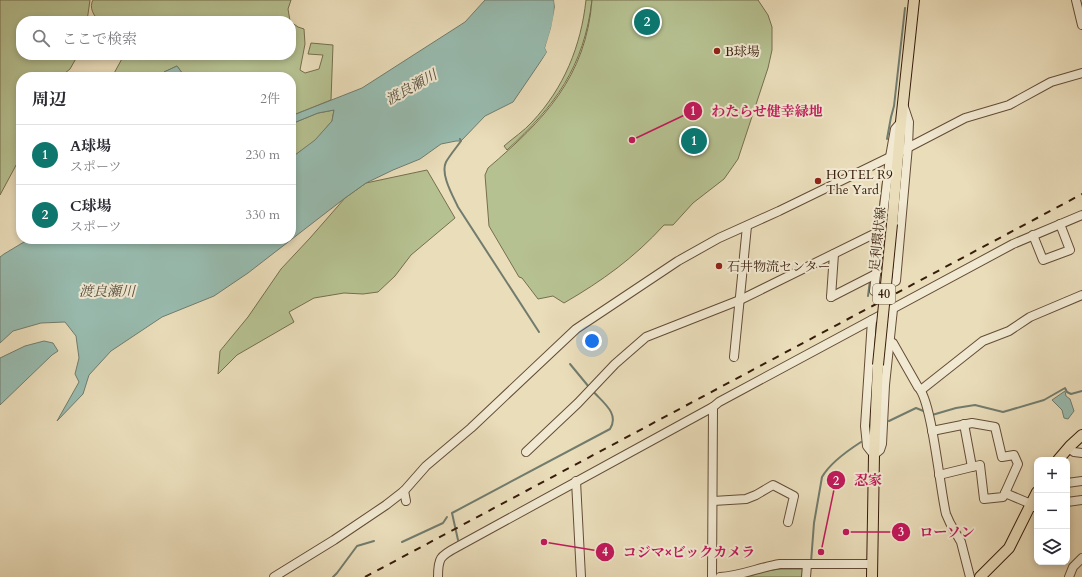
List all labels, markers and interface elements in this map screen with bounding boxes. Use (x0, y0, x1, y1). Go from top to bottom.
pin: 2 (634, 7, 660, 37)
search box (16, 16, 296, 60)
icon: search (30, 27, 52, 49)
text: ここで検索 (62, 29, 137, 49)
place label: B球場 (725, 43, 760, 61)
marker: B球場 (712, 46, 722, 56)
water label: 渡良瀬川 (382, 65, 442, 109)
text: 周辺 (32, 88, 66, 111)
text: 2件 (260, 90, 280, 108)
callout: わたらせ健幸緑地 (683, 98, 831, 124)
text: わたらせ健幸緑地 (711, 102, 823, 121)
text: 1 (690, 103, 696, 119)
pin: 1 (681, 126, 707, 156)
text: A球場 (70, 136, 111, 156)
text: 1 (42, 146, 48, 164)
text: 230 m (246, 146, 280, 164)
text: スポーツ (70, 158, 121, 176)
place label: HOTEL R9 The Yard (826, 166, 893, 199)
marker: HOTEL R9 The Yard (813, 176, 823, 186)
text: C球場 (70, 196, 112, 216)
text: 2 (42, 206, 48, 224)
text: 330 m (246, 206, 280, 224)
street label: 足利環状線 (866, 206, 890, 272)
text: スポーツ (70, 218, 121, 236)
place label: 石井物流センター (727, 258, 830, 276)
marker: 石井物流センター (714, 261, 724, 271)
water label: 渡良瀬川 (79, 282, 137, 301)
road number: 40 (873, 284, 895, 304)
your location (582, 331, 602, 351)
map controls (1034, 457, 1070, 565)
button: + (1034, 457, 1070, 493)
callout: 忍家 (826, 467, 890, 493)
text: 忍家 (854, 471, 882, 490)
text: 2 (833, 473, 839, 489)
button: − (1034, 493, 1070, 529)
callout: ローソン (891, 519, 983, 545)
text: ローソン (919, 523, 975, 542)
text: 3 (898, 524, 904, 540)
button: layers (1034, 529, 1070, 565)
callout: コジマ×ビックカメラ (595, 539, 764, 565)
text: コジマ×ビックカメラ (623, 543, 755, 562)
text: 4 (602, 544, 608, 560)

